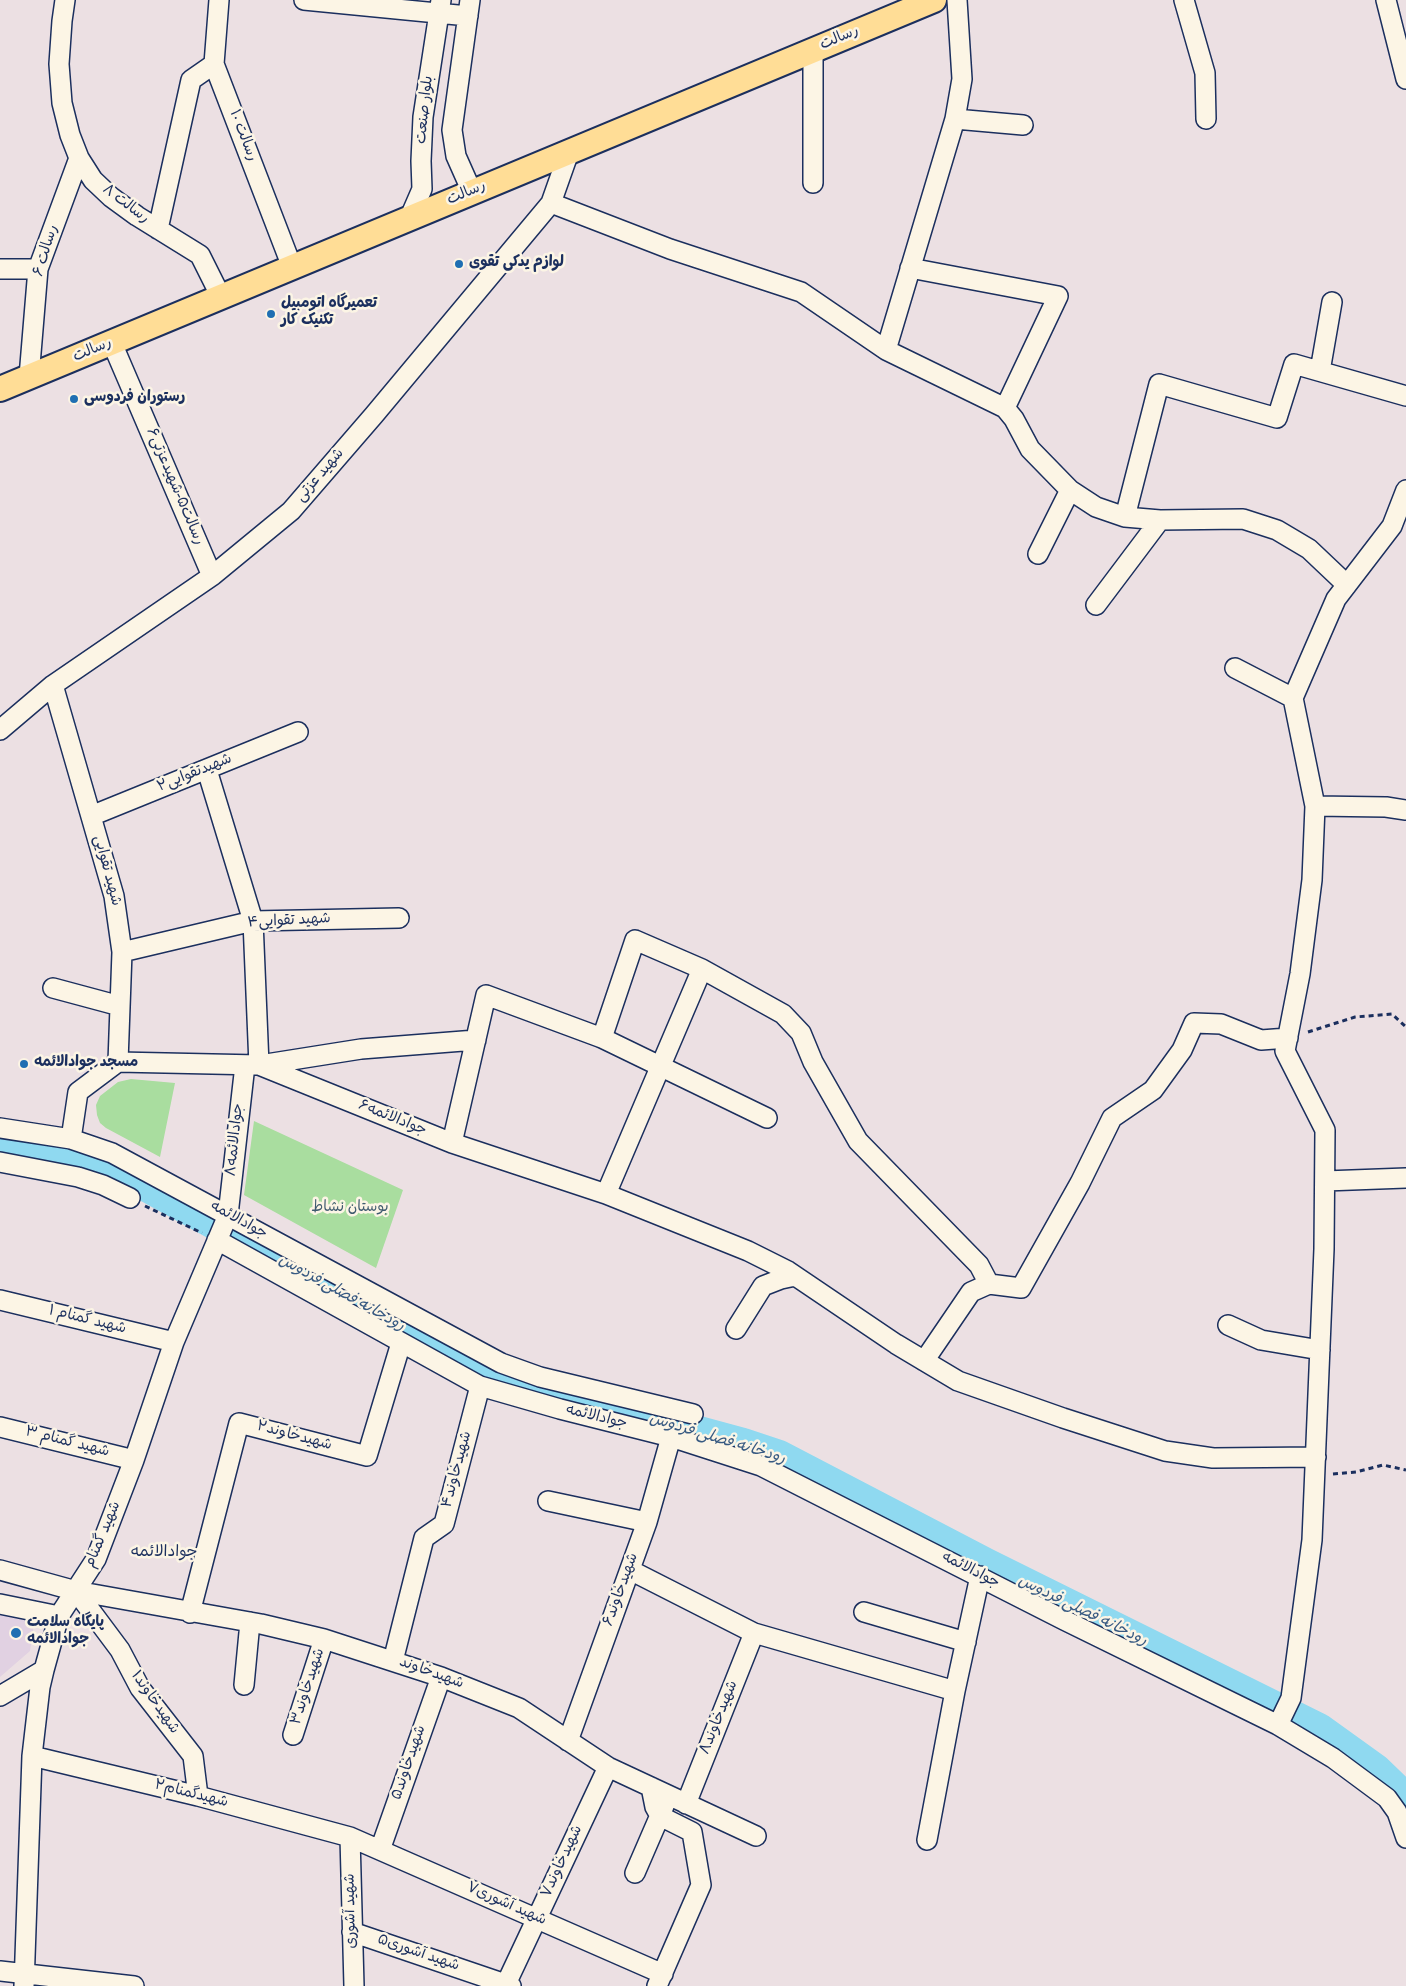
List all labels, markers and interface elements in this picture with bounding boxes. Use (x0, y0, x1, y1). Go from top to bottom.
street label: رسالت (818, 23, 862, 55)
street label: بلوار صنعت (413, 75, 439, 145)
street label: رسالت ۱۰ (224, 107, 260, 165)
street label: رسالت (445, 178, 489, 210)
street label: رسالت ۸ (98, 181, 152, 229)
street label: رسالت ۶ (31, 223, 63, 279)
place label: لوازم یدکی تقوی (469, 255, 564, 273)
marker: لوازم یدکی تقوی (453, 258, 465, 270)
place label: تعمیرگاه اتومبیل تکنیک کار (281, 296, 377, 331)
marker: تعمیرگاه اتومبیل تکنیک کار (265, 308, 277, 320)
street label: رسالت (71, 335, 115, 367)
place label: رستوران فردوسی (84, 390, 185, 408)
marker: رستوران فردوسی (68, 393, 80, 405)
street label: رسالت۵-شهیدعزتی۶ (141, 426, 207, 548)
street label: شهید عزتی (293, 446, 349, 506)
street label: شهیدتقوایی۲ (155, 751, 235, 797)
street label: شهید تقوایی (88, 834, 124, 908)
street label: شهید تقوایی۴ (247, 911, 331, 933)
place label: مسجد جوادالائمه (34, 1055, 138, 1073)
marker: مسجد جوادالائمه (18, 1058, 30, 1070)
street label: جوادالائمه۶ (355, 1097, 429, 1141)
street label: جوادالائمه۸ (223, 1103, 249, 1177)
street label: جوادالائمه (206, 1198, 270, 1244)
park label: بوستان نشاط (311, 1200, 389, 1218)
water label: رودخانه فصلی فردوس (275, 1251, 407, 1337)
street label: شهید گمنام ۱ (46, 1303, 128, 1339)
street label: جوادالائمه (563, 1402, 629, 1434)
water label: رودخانه فصلی فردوس (647, 1410, 787, 1470)
street label: شهیدخاوند۲ (254, 1418, 334, 1456)
street label: شهید گمنام ۳ (23, 1424, 111, 1462)
street label: شهیدخاوند۴ (439, 1430, 477, 1510)
street label: شهید گمنام (82, 1499, 126, 1571)
district label: جوادالائمه (130, 1544, 198, 1564)
street label: جوادالائمه (938, 1549, 1002, 1593)
street label: شهیدخاوند۶ (600, 1551, 644, 1629)
water label: رودخانه فصلی فردوس (1014, 1572, 1150, 1652)
place label: پایگاه سلامت جوادالائمه (27, 1615, 104, 1650)
marker: پایگاه سلامت جوادالائمه (9, 1626, 23, 1640)
street label: شهیدخاوند۳ (288, 1646, 330, 1728)
street label: شهیدخاوند (396, 1654, 466, 1694)
street label: شهیدخاوند۱ (126, 1668, 182, 1738)
street label: شهیدخاوند۸ (697, 1679, 743, 1757)
street label: شهیدخاوند۵ (389, 1723, 431, 1803)
street label: شهیدگمنام۲ (152, 1777, 230, 1813)
street label: شهیدخاوند۷ (538, 1823, 588, 1901)
street label: شهید آشوری (342, 1873, 362, 1949)
street label: شهید آشوری۷ (463, 1879, 549, 1931)
street label: شهید آشوری۵ (375, 1932, 461, 1976)

